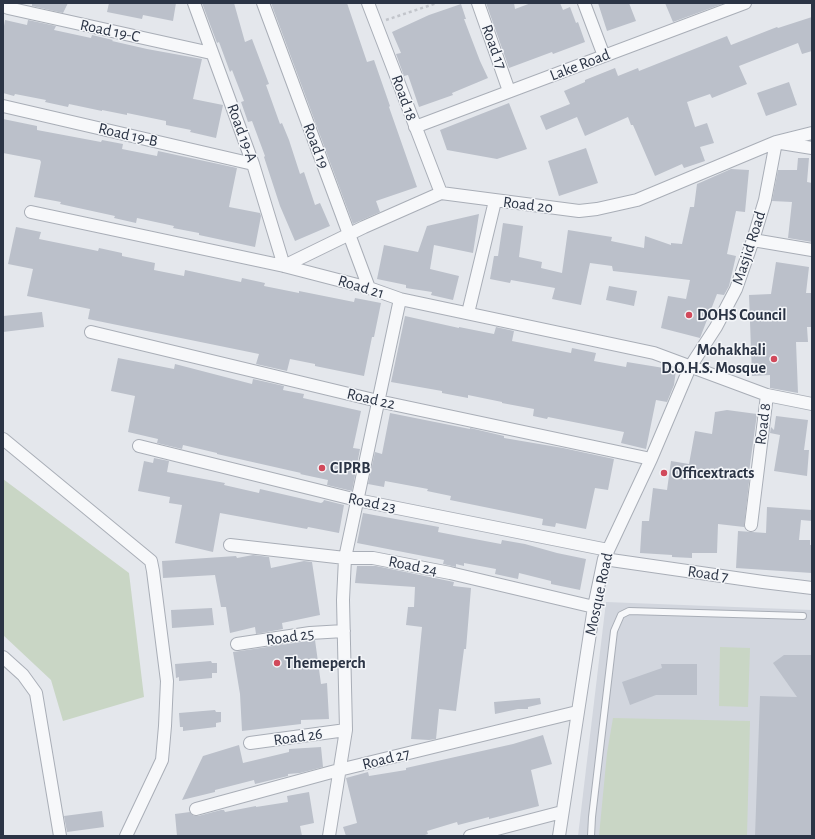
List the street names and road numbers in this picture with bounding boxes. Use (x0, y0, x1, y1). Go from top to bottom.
street label: Road 19-C (78, 15, 142, 47)
street label: Road 17 (477, 22, 511, 72)
street label: Lake Road (547, 45, 613, 85)
street label: Road 18 (387, 72, 421, 124)
street label: Road 19-A (223, 101, 261, 165)
street label: Road 19-B (96, 119, 160, 151)
street label: Road 19 (299, 120, 333, 172)
street label: Road 20 (502, 192, 554, 218)
street label: Masjid Road (728, 209, 770, 287)
street label: Road 21 (336, 271, 386, 303)
street label: Road 22 (345, 384, 397, 414)
street label: Road 8 (751, 402, 775, 446)
street label: Road 23 (346, 489, 398, 517)
street label: Mosque Road (581, 551, 617, 637)
street label: Road 24 (387, 552, 439, 580)
street label: Road 7 (686, 562, 730, 586)
street label: Road 25 (265, 624, 315, 650)
street label: Road 26 (272, 724, 324, 750)
street label: Road 27 (360, 744, 412, 774)

